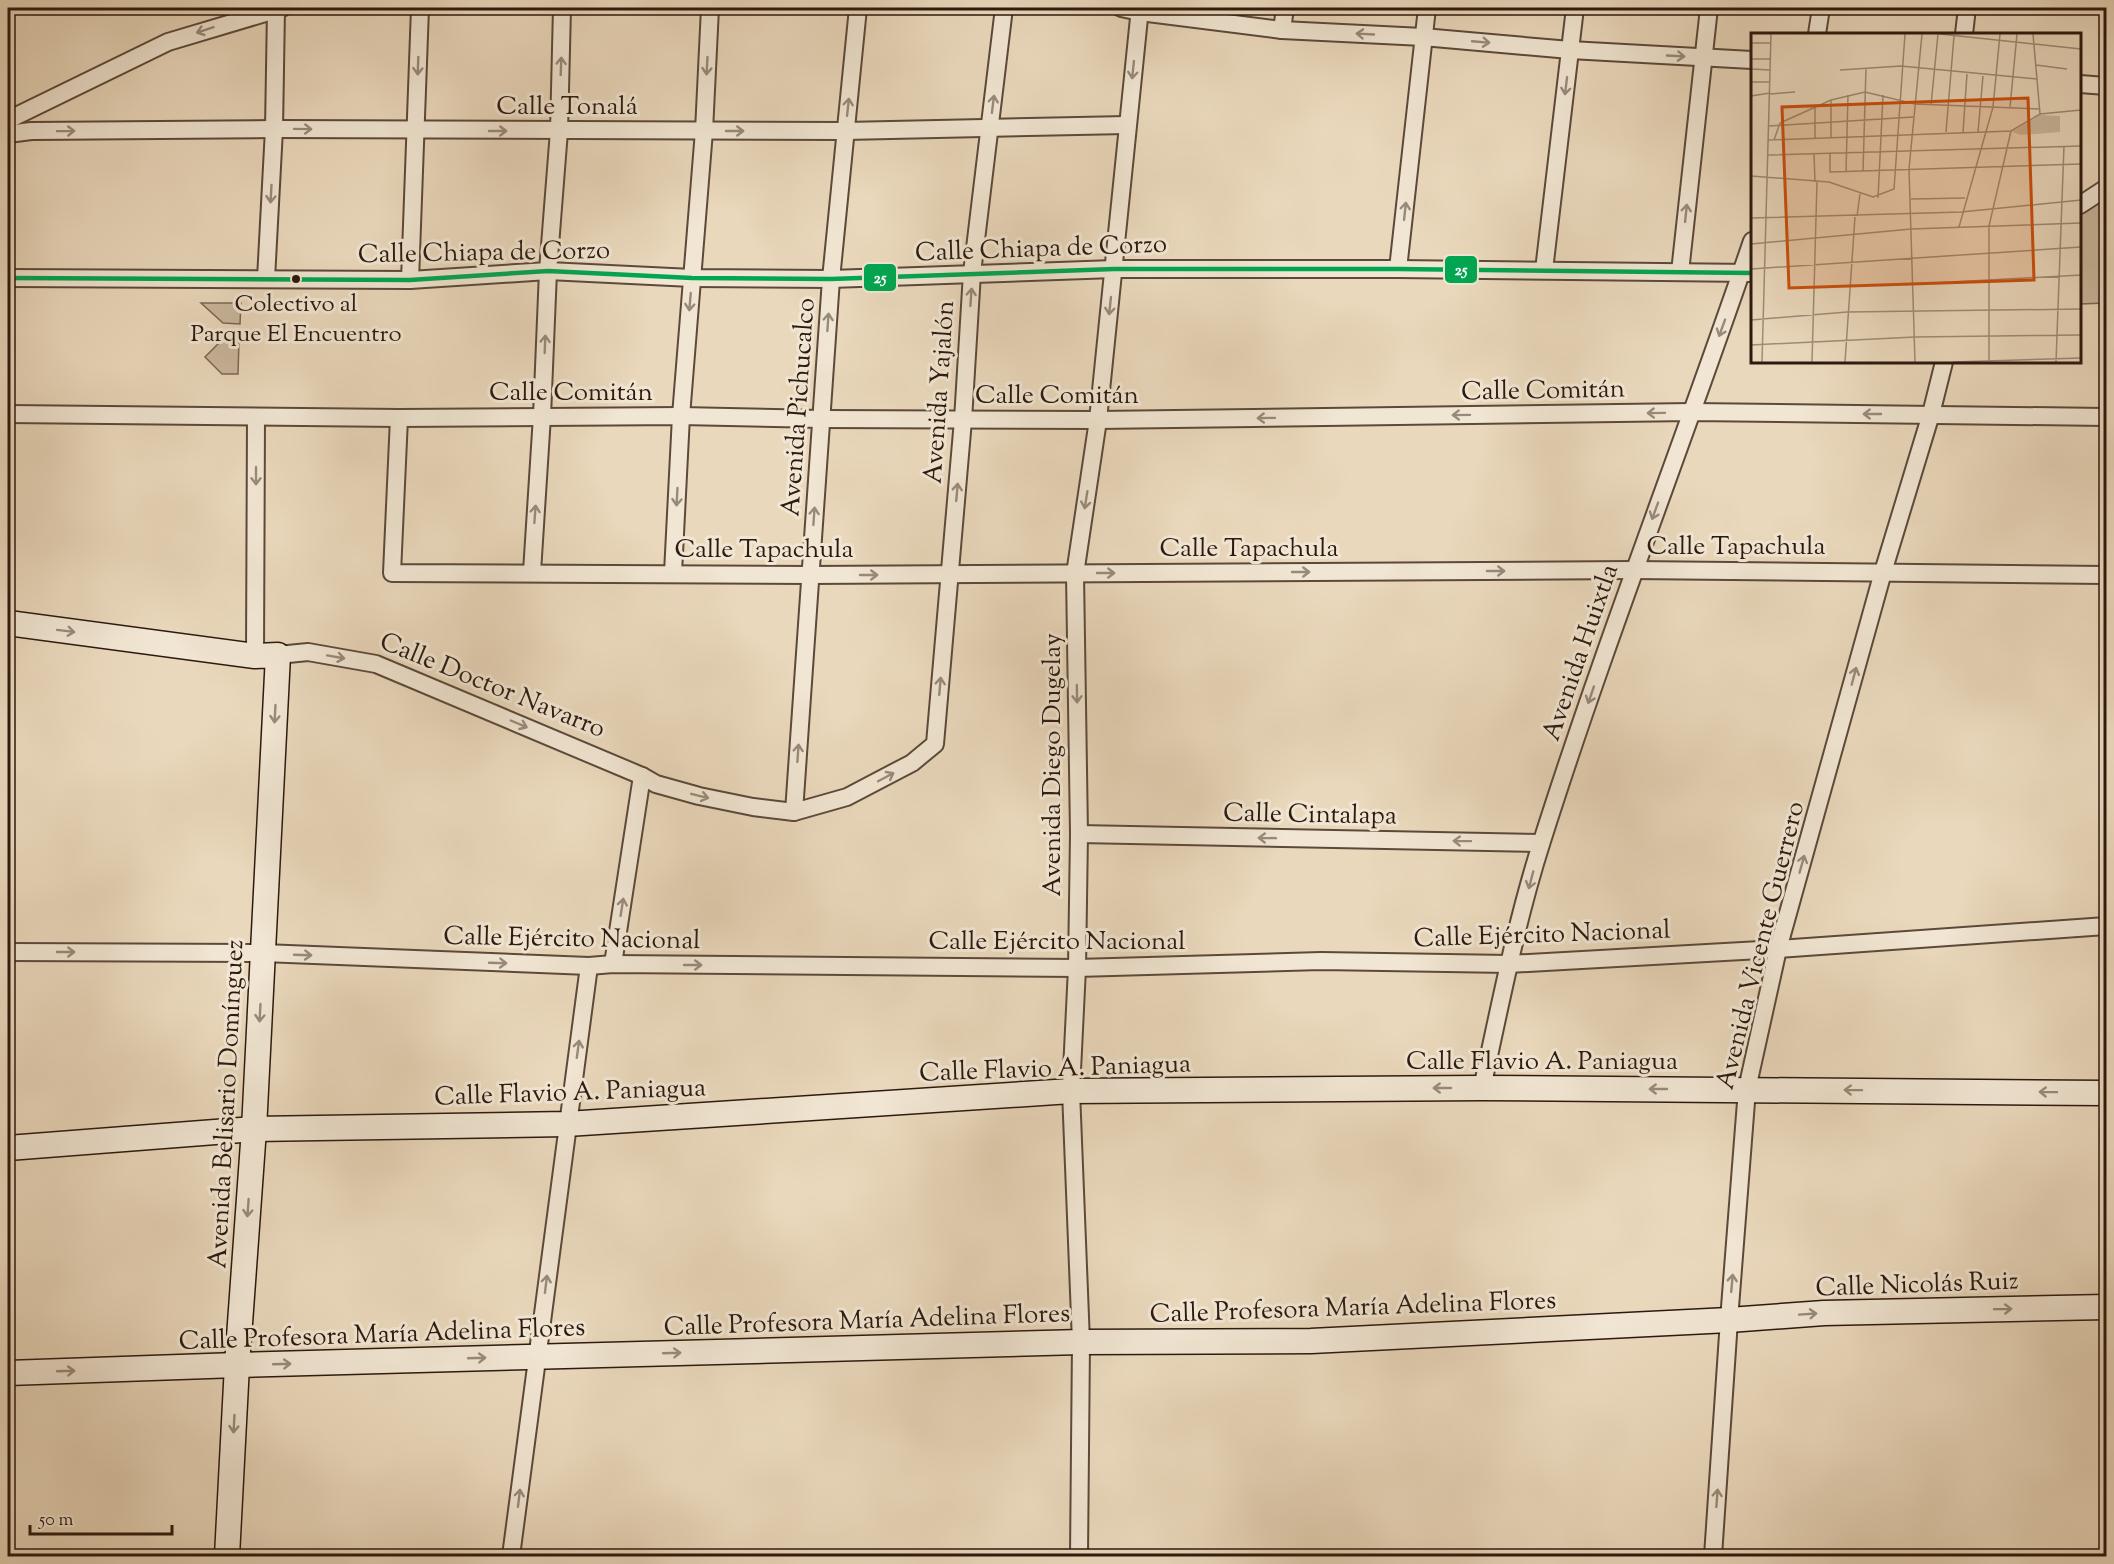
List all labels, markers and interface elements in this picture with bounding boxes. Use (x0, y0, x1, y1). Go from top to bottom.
one-way arrow (196, 25, 215, 36)
one-way arrow (1355, 29, 1375, 40)
inset map (1751, 33, 2081, 363)
one-way arrow (1471, 37, 1491, 48)
one-way arrow (1665, 50, 1685, 61)
one-way arrow (413, 55, 424, 75)
one-way arrow (702, 55, 713, 75)
one-way arrow (555, 56, 567, 76)
one-way arrow (1128, 60, 1139, 80)
one-way arrow (1560, 76, 1571, 96)
street label: Calle Tonalá (496, 89, 638, 126)
one-way arrow (987, 94, 998, 114)
one-way arrow (843, 97, 854, 117)
one-way arrow (292, 123, 312, 135)
one-way arrow (55, 125, 75, 137)
one-way arrow (487, 125, 507, 137)
one-way arrow (724, 125, 744, 137)
one-way arrow (265, 183, 276, 203)
one-way arrow (1400, 201, 1411, 221)
one-way arrow (1681, 204, 1692, 224)
street label: Calle Chiapa de Corzo (914, 227, 1168, 272)
street label: Calle Chiapa de Corzo (358, 233, 610, 274)
line badge: 25 (1444, 255, 1478, 284)
text: 25 (1455, 260, 1468, 283)
line badge: 25 (863, 263, 897, 292)
text: 25 (874, 268, 887, 291)
marker: Colectivo al Parque El Encuentro (290, 273, 302, 285)
place label: Colectivo al Parque El Encuentro (190, 288, 402, 352)
one-way arrow (965, 288, 976, 308)
one-way arrow (684, 292, 695, 312)
street label: Avenida Pichucalco (773, 296, 826, 518)
one-way arrow (1104, 296, 1115, 316)
street label: Avenida Yajalón (916, 299, 965, 485)
one-way arrow (823, 312, 834, 332)
one-way arrow (1716, 318, 1727, 337)
one-way arrow (539, 335, 550, 355)
street label: Calle Comitán (1461, 372, 1625, 411)
street label: Calle Comitán (489, 375, 653, 412)
street label: Calle Comitán (975, 378, 1139, 415)
one-way arrow (1647, 407, 1667, 419)
one-way arrow (1863, 408, 1883, 420)
one-way arrow (1452, 409, 1472, 421)
one-way arrow (1257, 412, 1277, 424)
one-way arrow (250, 465, 262, 485)
one-way arrow (952, 483, 963, 502)
one-way arrow (671, 486, 682, 506)
one-way arrow (1081, 489, 1092, 509)
one-way arrow (1649, 501, 1660, 520)
one-way arrow (530, 504, 541, 524)
one-way arrow (809, 507, 820, 527)
street label: Calle Tapachula (1646, 529, 1826, 566)
street label: Calle Tapachula (1159, 531, 1339, 568)
street label: Calle Tapachula (674, 532, 854, 569)
street label: Avenida Huixtla (1534, 560, 1629, 746)
one-way arrow (1485, 565, 1505, 577)
one-way arrow (1290, 566, 1310, 578)
one-way arrow (1095, 568, 1115, 579)
one-way arrow (858, 569, 878, 581)
street label: Calle Doctor Navarro (374, 624, 610, 749)
one-way arrow (55, 625, 75, 636)
street label: Avenida Diego Dugelay (1035, 633, 1072, 897)
one-way arrow (326, 652, 346, 663)
one-way arrow (1849, 667, 1861, 686)
one-way arrow (935, 677, 946, 697)
one-way arrow (1071, 683, 1082, 703)
one-way arrow (1585, 685, 1596, 704)
one-way arrow (270, 703, 281, 723)
one-way arrow (509, 719, 527, 730)
one-way arrow (793, 744, 804, 764)
one-way arrow (877, 771, 895, 782)
one-way arrow (690, 790, 709, 802)
street label: Calle Cintalapa (1223, 795, 1397, 836)
street label: Avenida Vicente Guerrero (1708, 798, 1815, 1094)
one-way arrow (1257, 832, 1277, 844)
one-way arrow (1452, 836, 1472, 847)
one-way arrow (1797, 855, 1808, 874)
one-way arrow (1525, 871, 1537, 890)
one-way arrow (616, 897, 627, 917)
street label: Calle Ejército Nacional (1413, 913, 1671, 958)
street label: Calle Ejército Nacional (443, 919, 701, 960)
street label: Calle Ejército Nacional (928, 924, 1186, 961)
street label: Avenida Belisario Domínguez (200, 938, 255, 1270)
one-way arrow (55, 946, 75, 958)
one-way arrow (292, 949, 312, 961)
one-way arrow (487, 957, 507, 968)
one-way arrow (682, 959, 702, 971)
one-way arrow (254, 1003, 265, 1023)
one-way arrow (572, 1040, 583, 1060)
street label: Calle Flavio A. Paniagua (1406, 1044, 1678, 1081)
street label: Calle Flavio A. Paniagua (919, 1046, 1192, 1093)
street label: Calle Flavio A. Paniagua (434, 1070, 707, 1117)
one-way arrow (1433, 1082, 1453, 1094)
one-way arrow (1649, 1083, 1669, 1095)
one-way arrow (1844, 1084, 1864, 1096)
one-way arrow (2039, 1086, 2059, 1098)
one-way arrow (242, 1198, 253, 1218)
street label: Calle Nicolás Ruiz (1815, 1263, 2019, 1308)
one-way arrow (1727, 1273, 1738, 1293)
one-way arrow (541, 1275, 552, 1295)
street label: Calle Profesora María Adelina Flores (1149, 1283, 1557, 1334)
street label: Calle Profesora María Adelina Flores (663, 1296, 1071, 1347)
one-way arrow (1992, 1303, 2012, 1315)
one-way arrow (1797, 1309, 1817, 1320)
street label: Calle Profesora María Adelina Flores (178, 1310, 586, 1361)
one-way arrow (661, 1347, 681, 1359)
one-way arrow (466, 1353, 486, 1364)
one-way arrow (271, 1358, 291, 1369)
one-way arrow (55, 1366, 75, 1377)
one-way arrow (228, 1413, 239, 1433)
one-way arrow (514, 1489, 525, 1509)
one-way arrow (1712, 1489, 1723, 1509)
scale bar (30, 1498, 172, 1536)
text: 50 m (38, 1508, 74, 1534)

